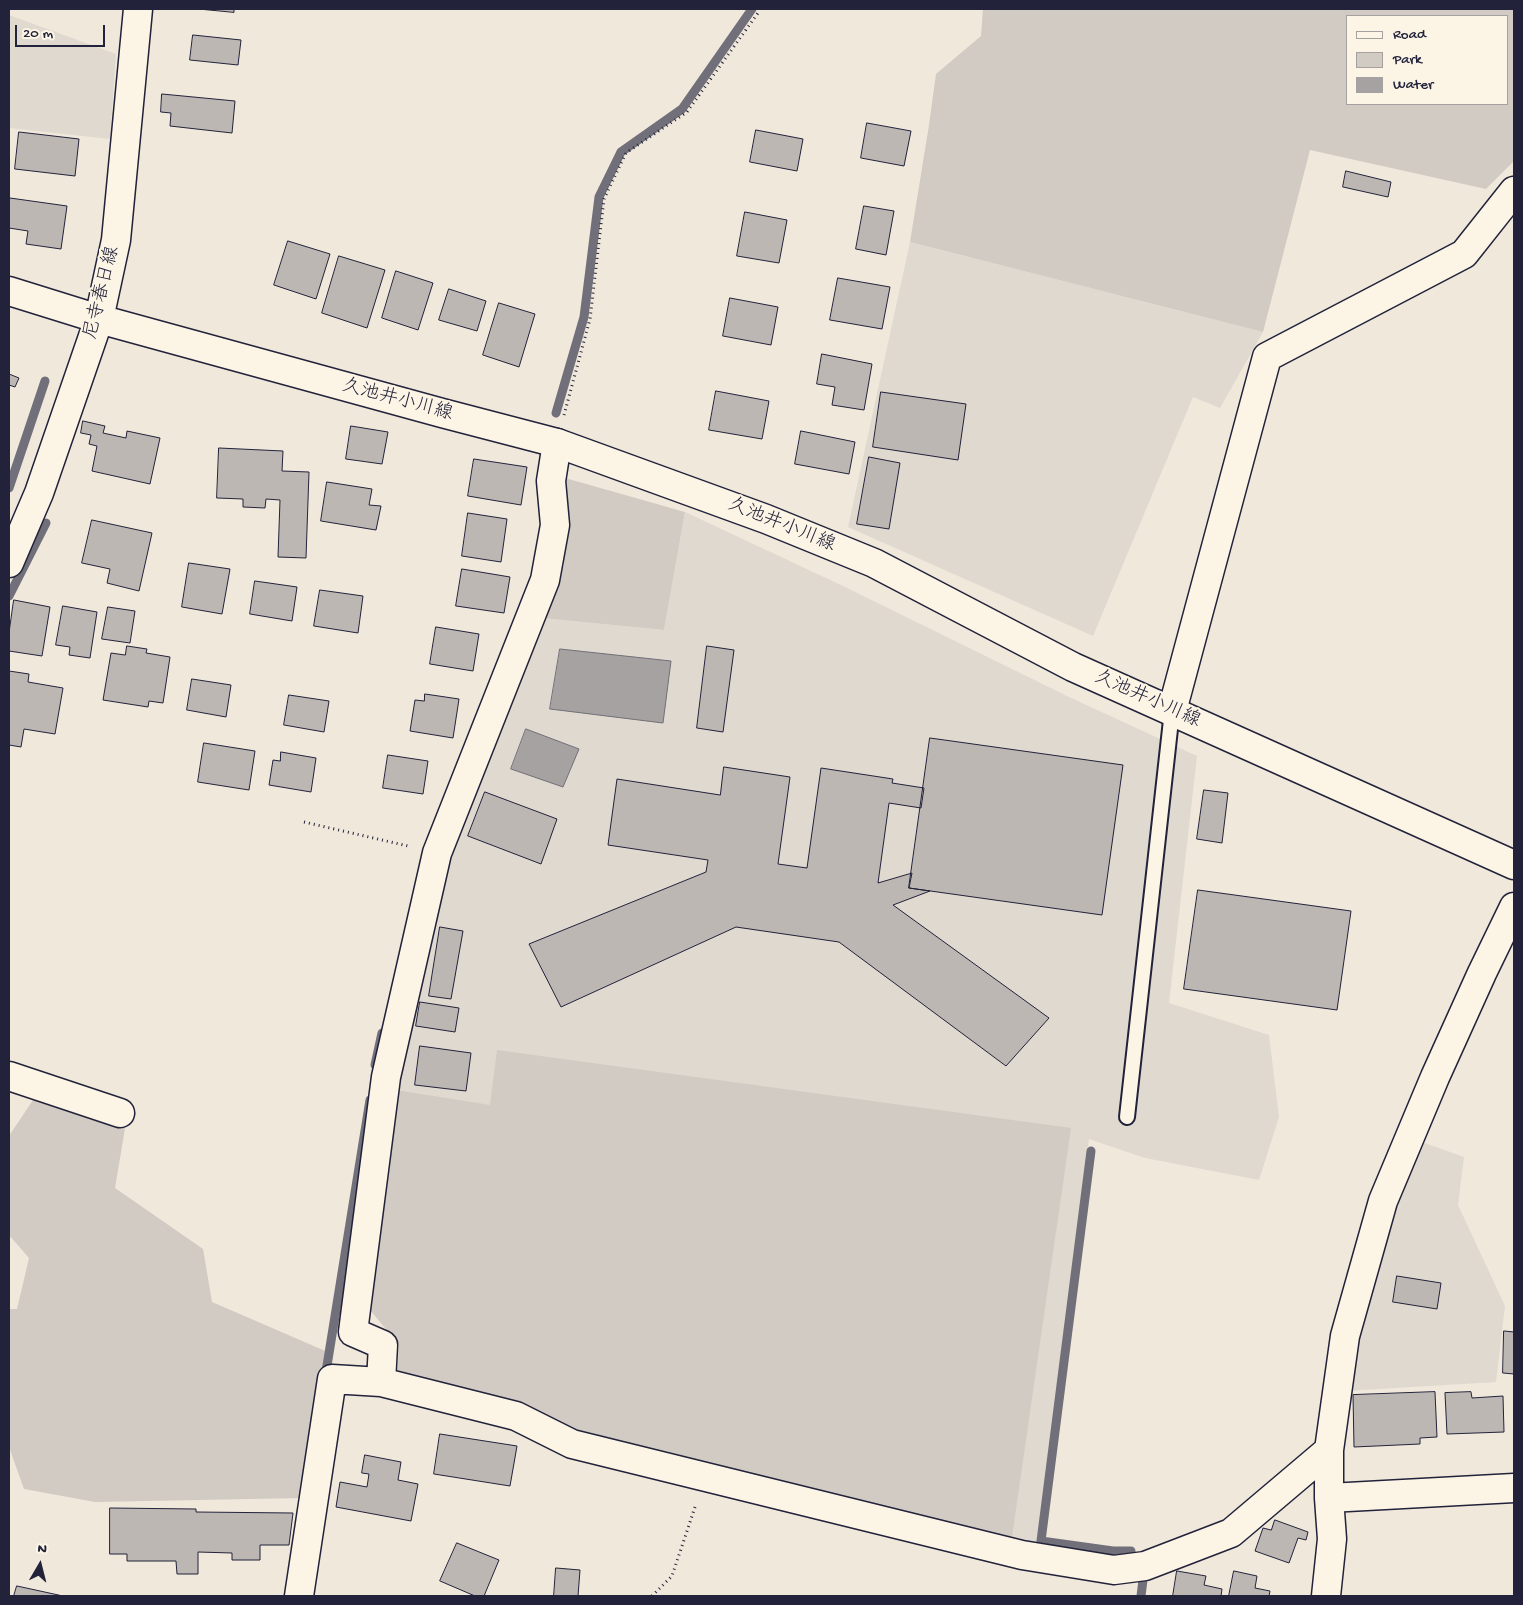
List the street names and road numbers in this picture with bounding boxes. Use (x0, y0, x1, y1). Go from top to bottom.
street label: 尼寺春日線 (80, 244, 126, 342)
street label: 久池井小川線 (339, 375, 455, 427)
street label: 久池井小川線 (724, 494, 838, 558)
street label: 久池井小川線 (1090, 666, 1204, 734)

